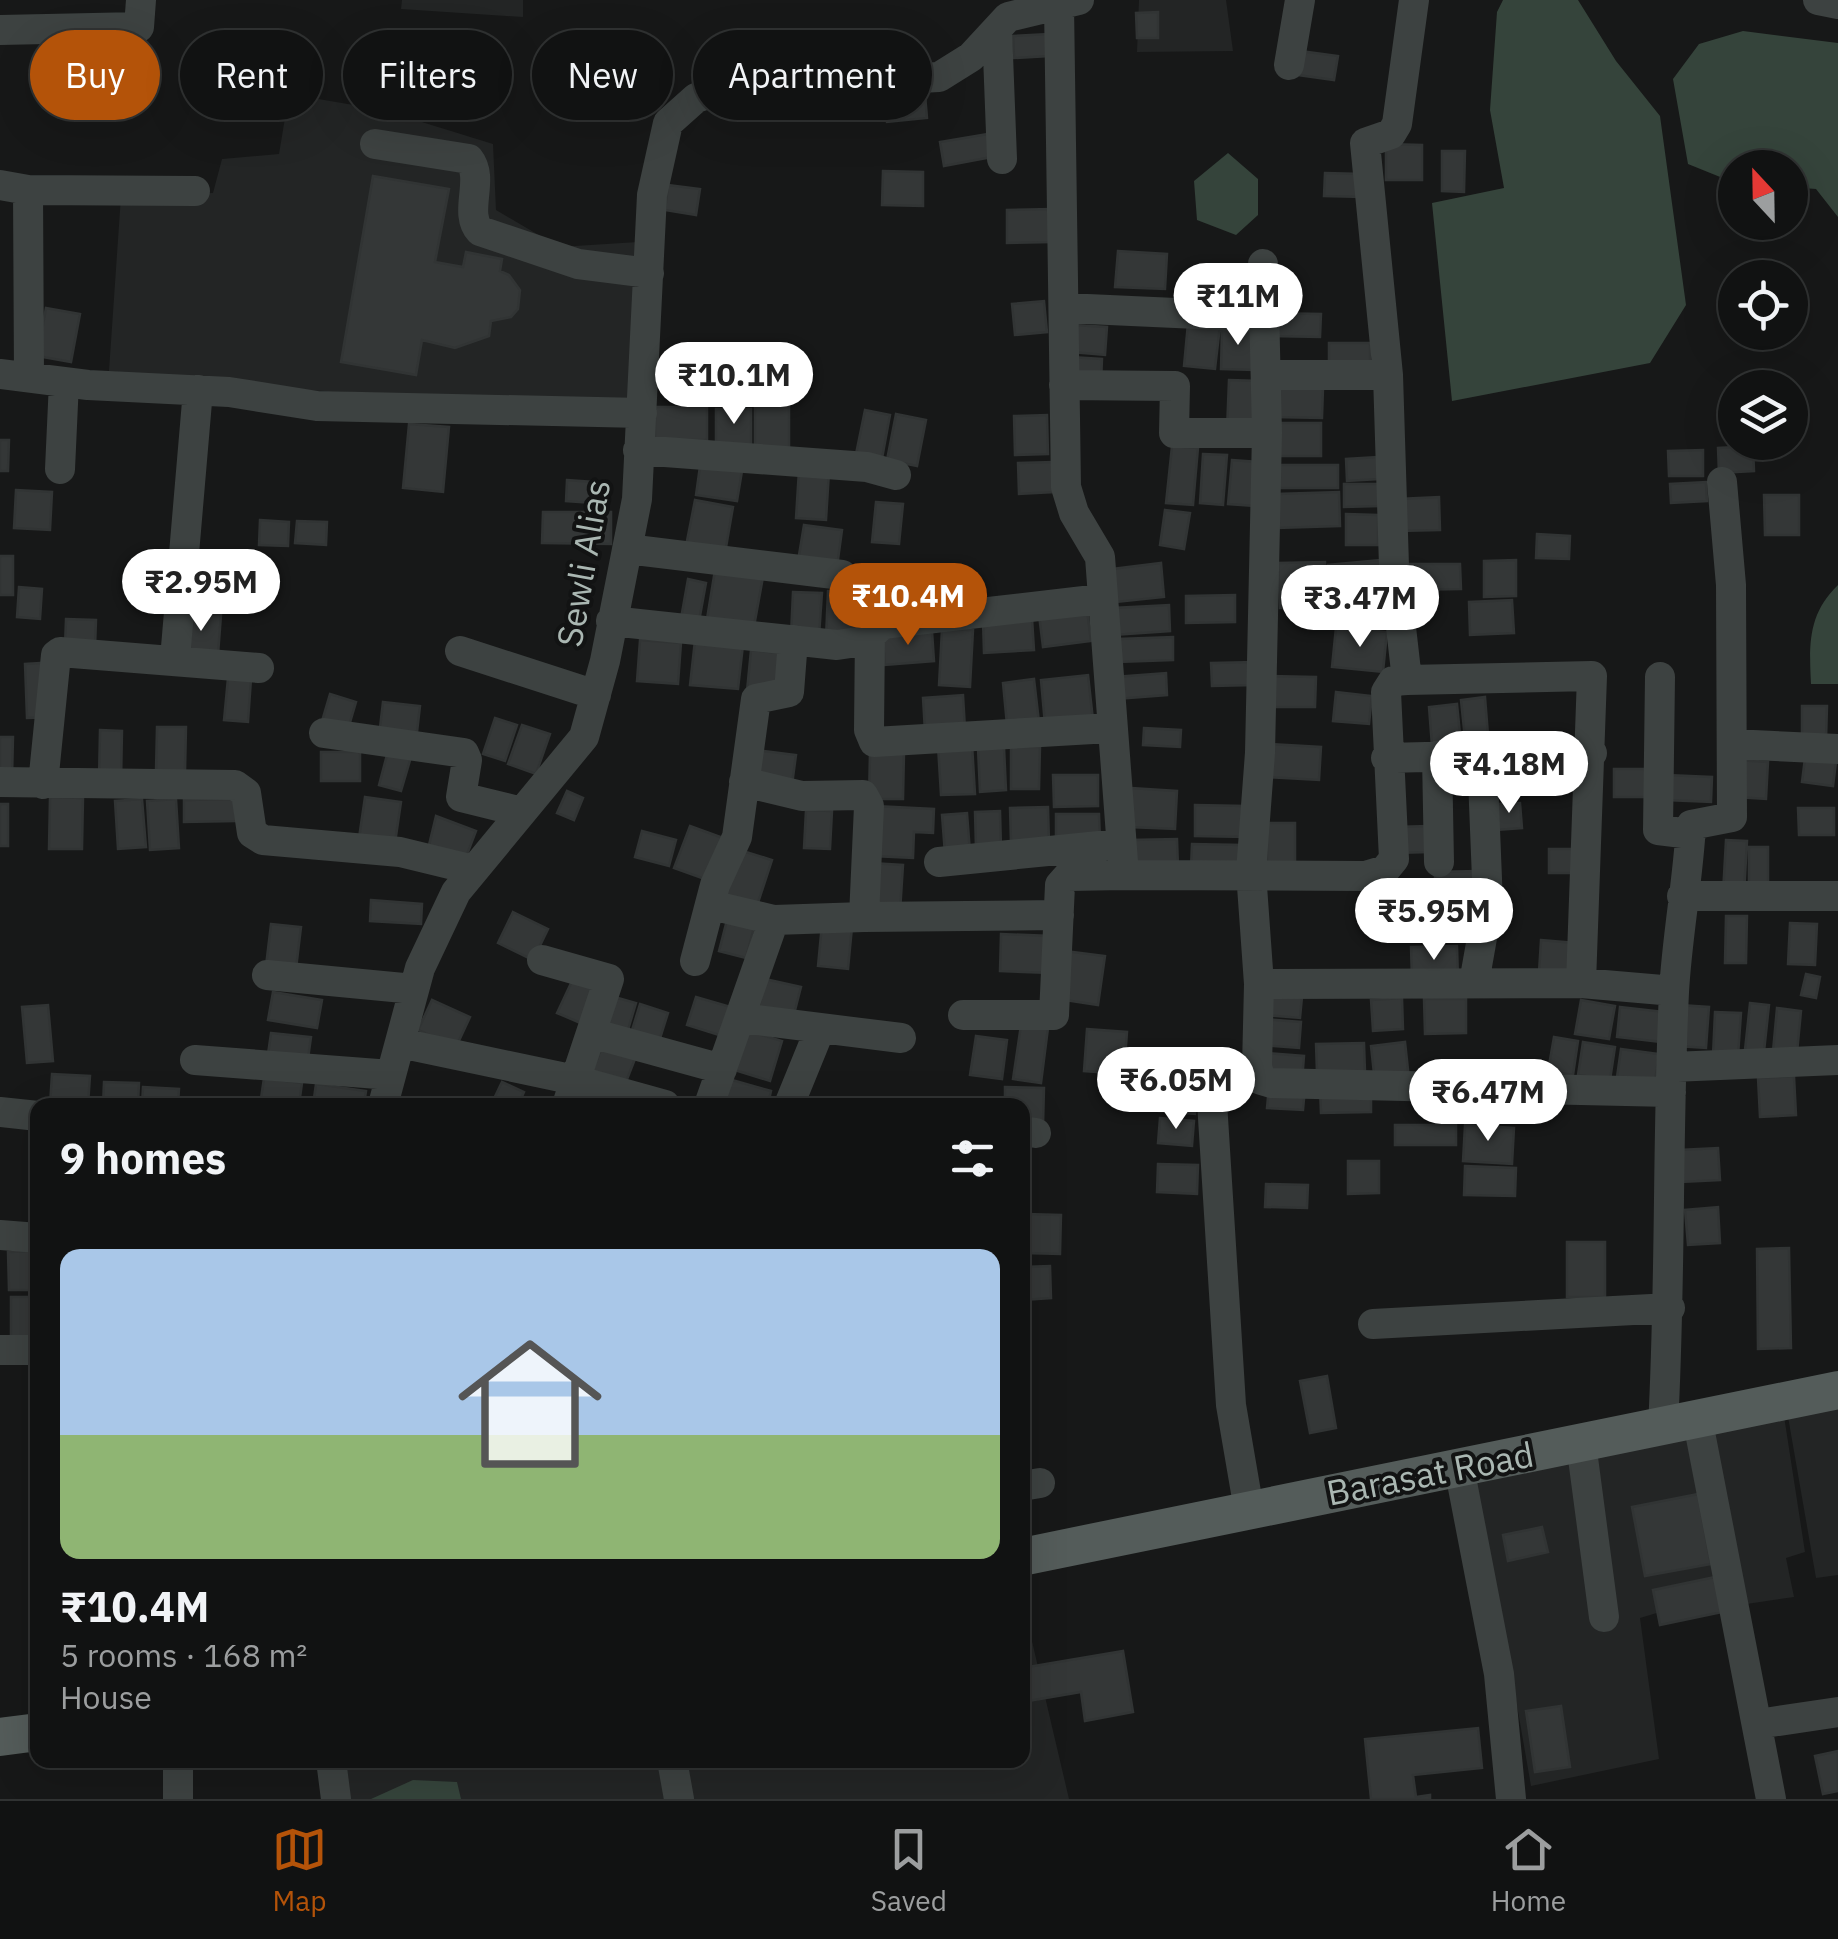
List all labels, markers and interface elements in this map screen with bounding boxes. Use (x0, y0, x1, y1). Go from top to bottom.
chip: Buy (30, 30, 160, 120)
chip: Rent (180, 30, 323, 120)
chip: Filters (343, 30, 512, 120)
chip: New (532, 30, 673, 120)
chip: Apartment (693, 30, 932, 120)
north arrow (1718, 150, 1808, 240)
map controls (1718, 150, 1808, 460)
button: locate (1718, 260, 1808, 350)
pin: ₹11M (1179, 263, 1297, 348)
text: ₹11M (1196, 274, 1280, 316)
pin: ₹10.1M (653, 342, 815, 427)
text: ₹10.1M (677, 353, 791, 395)
button: layers (1718, 370, 1808, 460)
street label: Sewli Alias (546, 476, 620, 650)
pin: ₹2.95M (120, 549, 282, 634)
text: ₹2.95M (144, 560, 258, 602)
pin: ₹10.4M (827, 563, 989, 648)
pin: ₹3.47M (1279, 565, 1441, 650)
text: ₹10.4M (851, 574, 965, 616)
text: ₹3.47M (1303, 576, 1417, 618)
pin: ₹4.18M (1428, 731, 1590, 816)
text: ₹4.18M (1452, 742, 1566, 784)
pin: ₹5.95M (1353, 878, 1515, 963)
text: ₹5.95M (1377, 889, 1491, 931)
pin: ₹6.05M (1095, 1047, 1257, 1132)
text: ₹6.05M (1119, 1058, 1233, 1100)
pin: ₹6.47M (1407, 1059, 1569, 1144)
text: ₹6.47M (1431, 1070, 1545, 1112)
text: 9 homes (60, 1131, 226, 1186)
icon: filters (945, 1131, 1000, 1186)
icon: home (440, 1314, 620, 1494)
street label: Barasat Road (1323, 1430, 1537, 1516)
text: ₹10.4M (60, 1579, 209, 1634)
text: 5 rooms · 168 m² (60, 1634, 307, 1676)
text: House (60, 1676, 152, 1718)
tab: Map (272, 1822, 327, 1919)
tab: Saved (871, 1822, 947, 1919)
tab: Home (1491, 1822, 1566, 1919)

